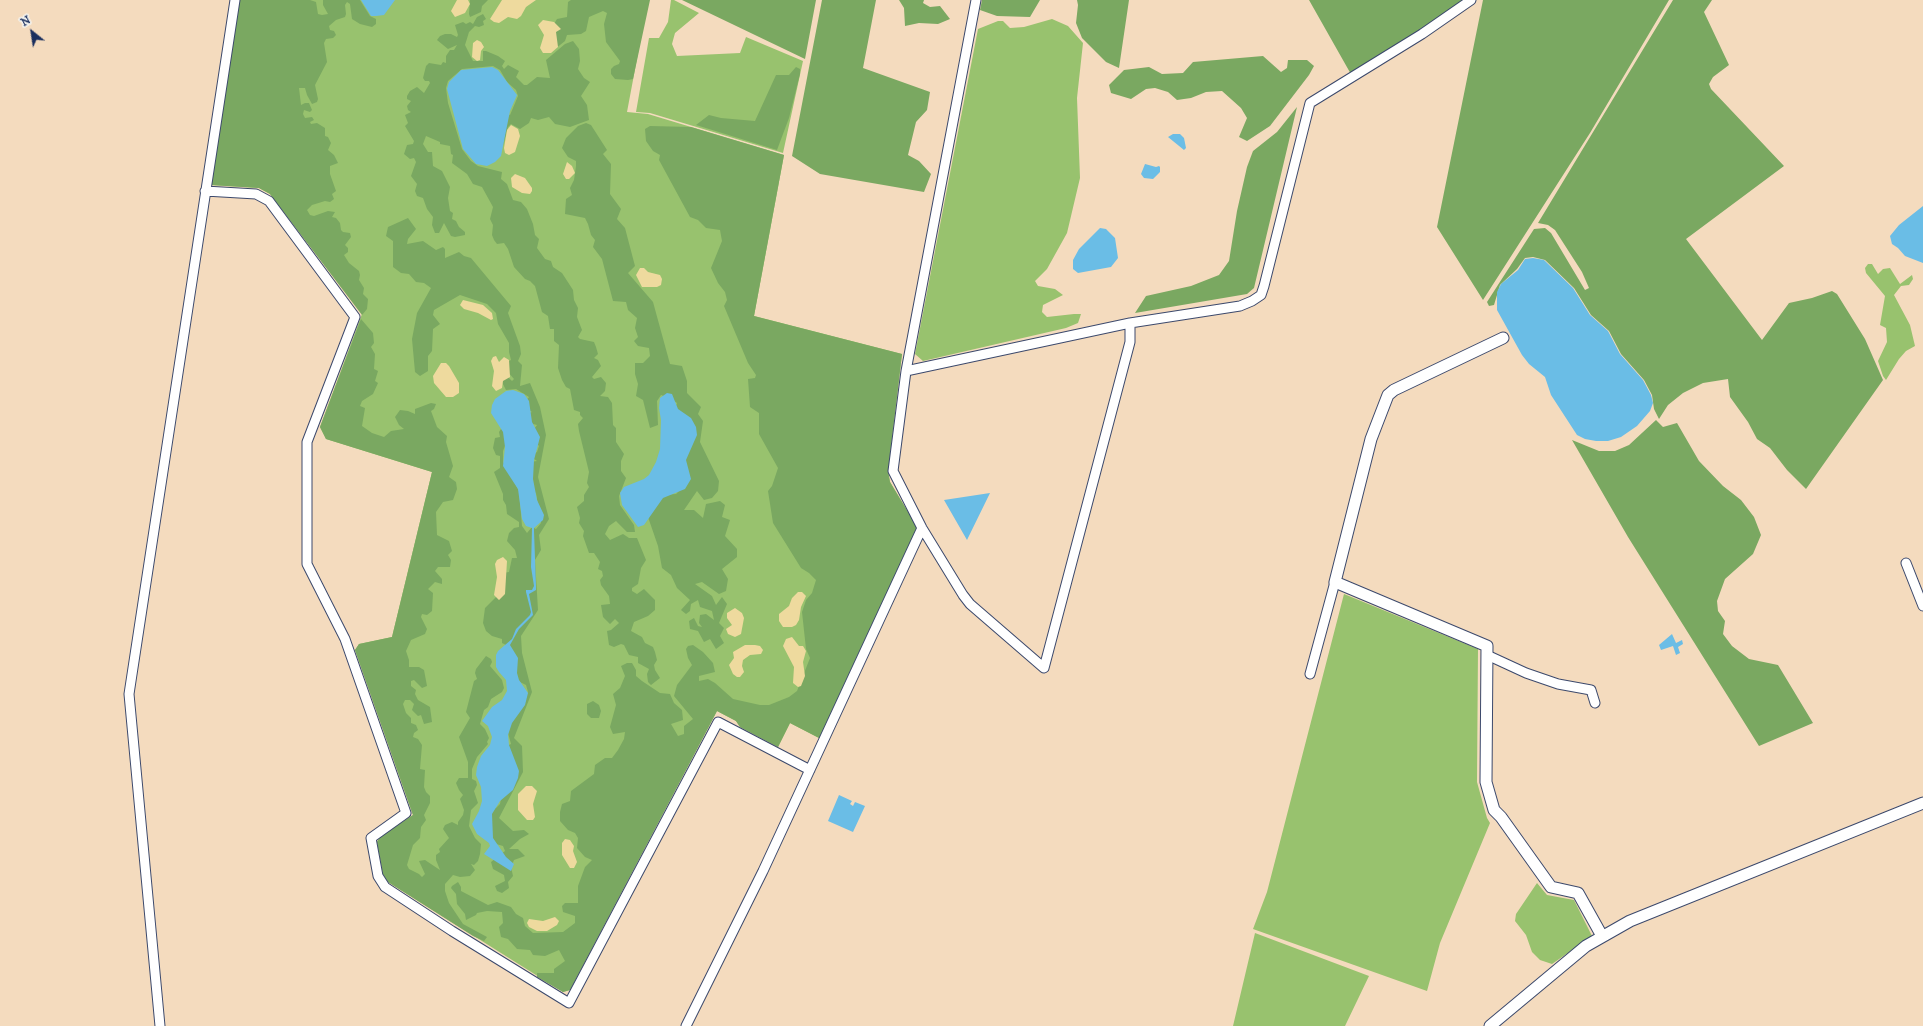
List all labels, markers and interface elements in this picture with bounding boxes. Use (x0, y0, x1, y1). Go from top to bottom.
north arrow (12, 12, 52, 52)
text: N (19, 13, 33, 30)

